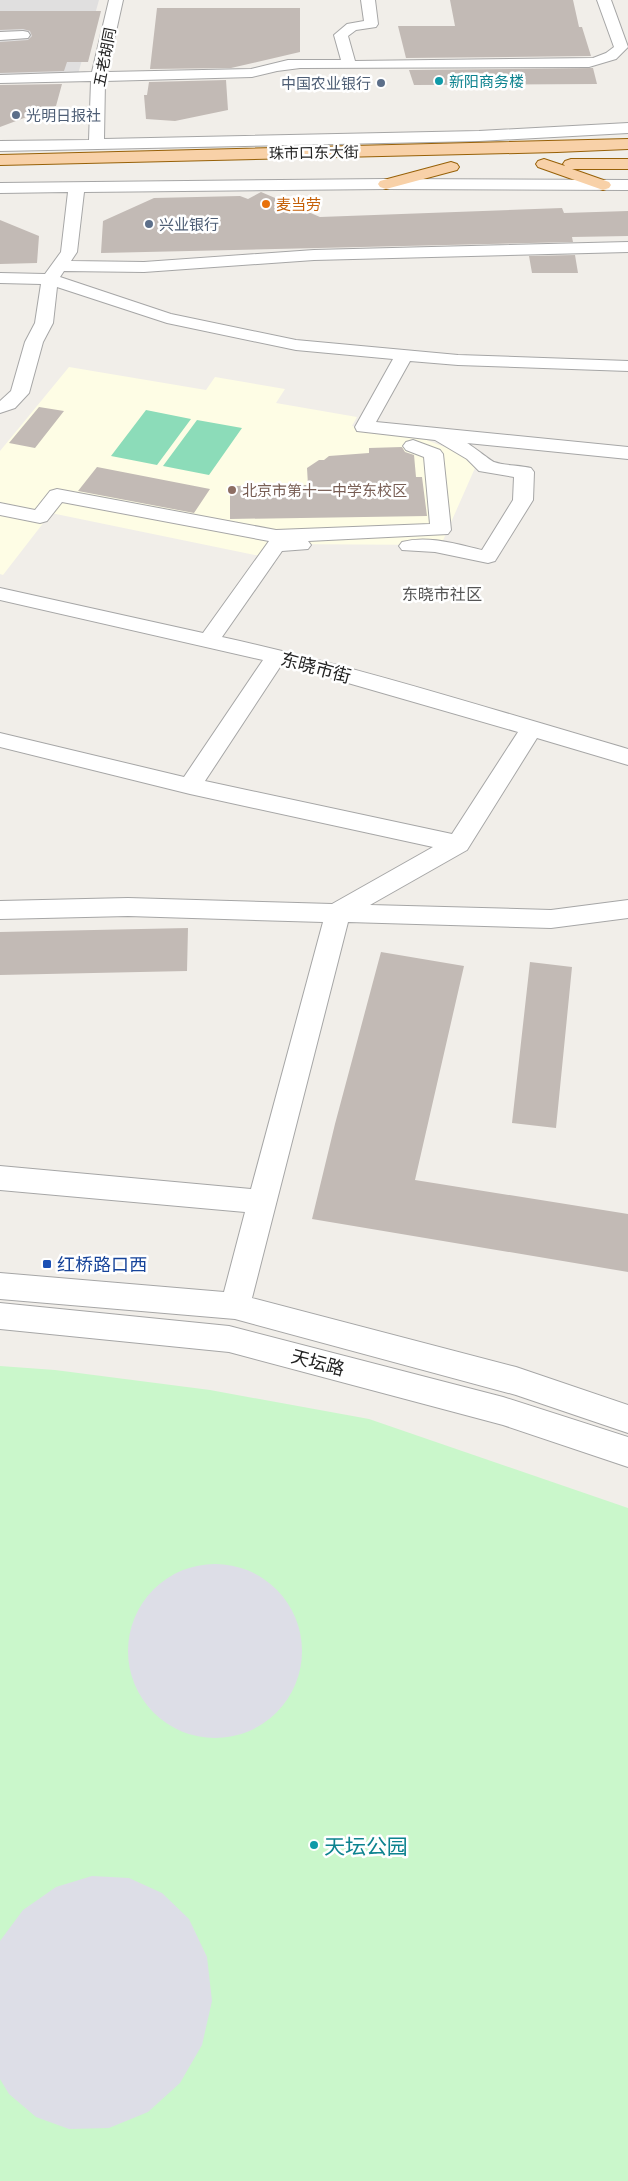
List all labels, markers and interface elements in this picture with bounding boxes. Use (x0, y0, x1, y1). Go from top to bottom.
street label: 五老胡同 (89, 26, 119, 88)
place label: 新阳商务楼 (449, 72, 524, 90)
place label: 中国农业银行 (281, 74, 371, 92)
marker: 新阳商务楼 (433, 75, 445, 87)
marker: 中国农业银行 (375, 77, 387, 89)
place label: 光明日报社 (26, 106, 101, 124)
marker: 光明日报社 (10, 109, 22, 121)
street label: 珠市口东大街 (269, 142, 359, 162)
place label: 麦当劳 (276, 195, 321, 213)
marker: 麦当劳 (260, 198, 272, 210)
place label: 兴业银行 (159, 215, 219, 233)
marker: 兴业银行 (143, 218, 155, 230)
place label: 北京市第十一中学东校区 (242, 481, 407, 499)
marker: 北京市第十一中学东校区 (226, 484, 238, 496)
district label: 东晓市社区 (402, 584, 482, 603)
street label: 东晓市街 (278, 647, 354, 687)
place label: 红桥路口西 (57, 1253, 147, 1275)
marker: 红桥路口西 (41, 1258, 53, 1270)
street label: 天坛路 (289, 1344, 347, 1380)
place label: 天坛公园 (324, 1833, 408, 1858)
marker: 天坛公园 (308, 1839, 320, 1851)

